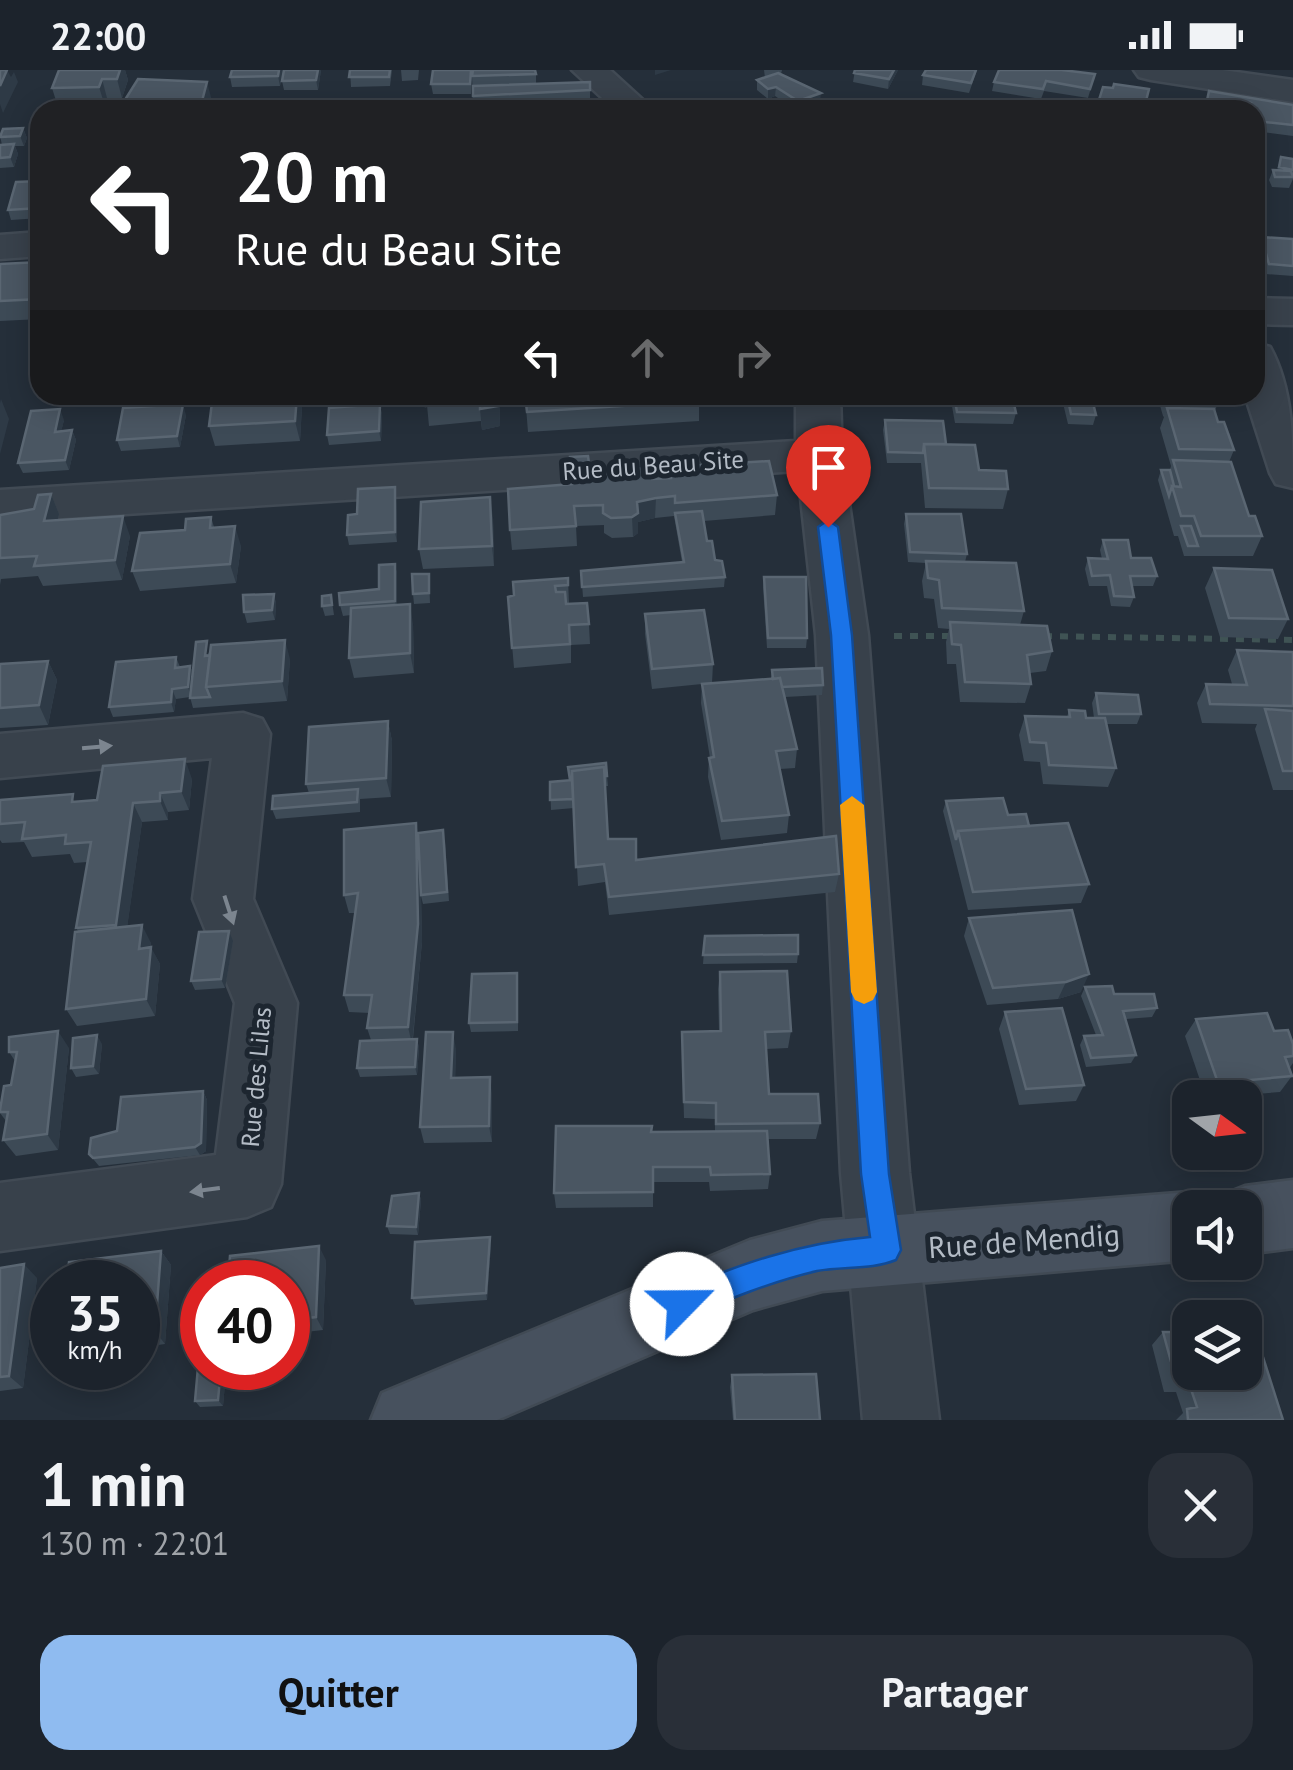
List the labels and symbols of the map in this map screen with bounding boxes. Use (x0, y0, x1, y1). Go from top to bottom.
pin (786, 425, 871, 528)
street label: Rue du Beau Site (561, 443, 745, 487)
one-way arrow (82, 738, 114, 754)
one-way arrow (223, 895, 238, 925)
street label: Rue des Lilas (234, 1006, 278, 1148)
north arrow (1172, 1080, 1262, 1170)
one-way arrow (189, 1182, 220, 1198)
street label: Rue de Mendig (927, 1214, 1121, 1266)
position arrow (630, 1252, 734, 1356)
speed limit sign: 40 (180, 1260, 310, 1390)

